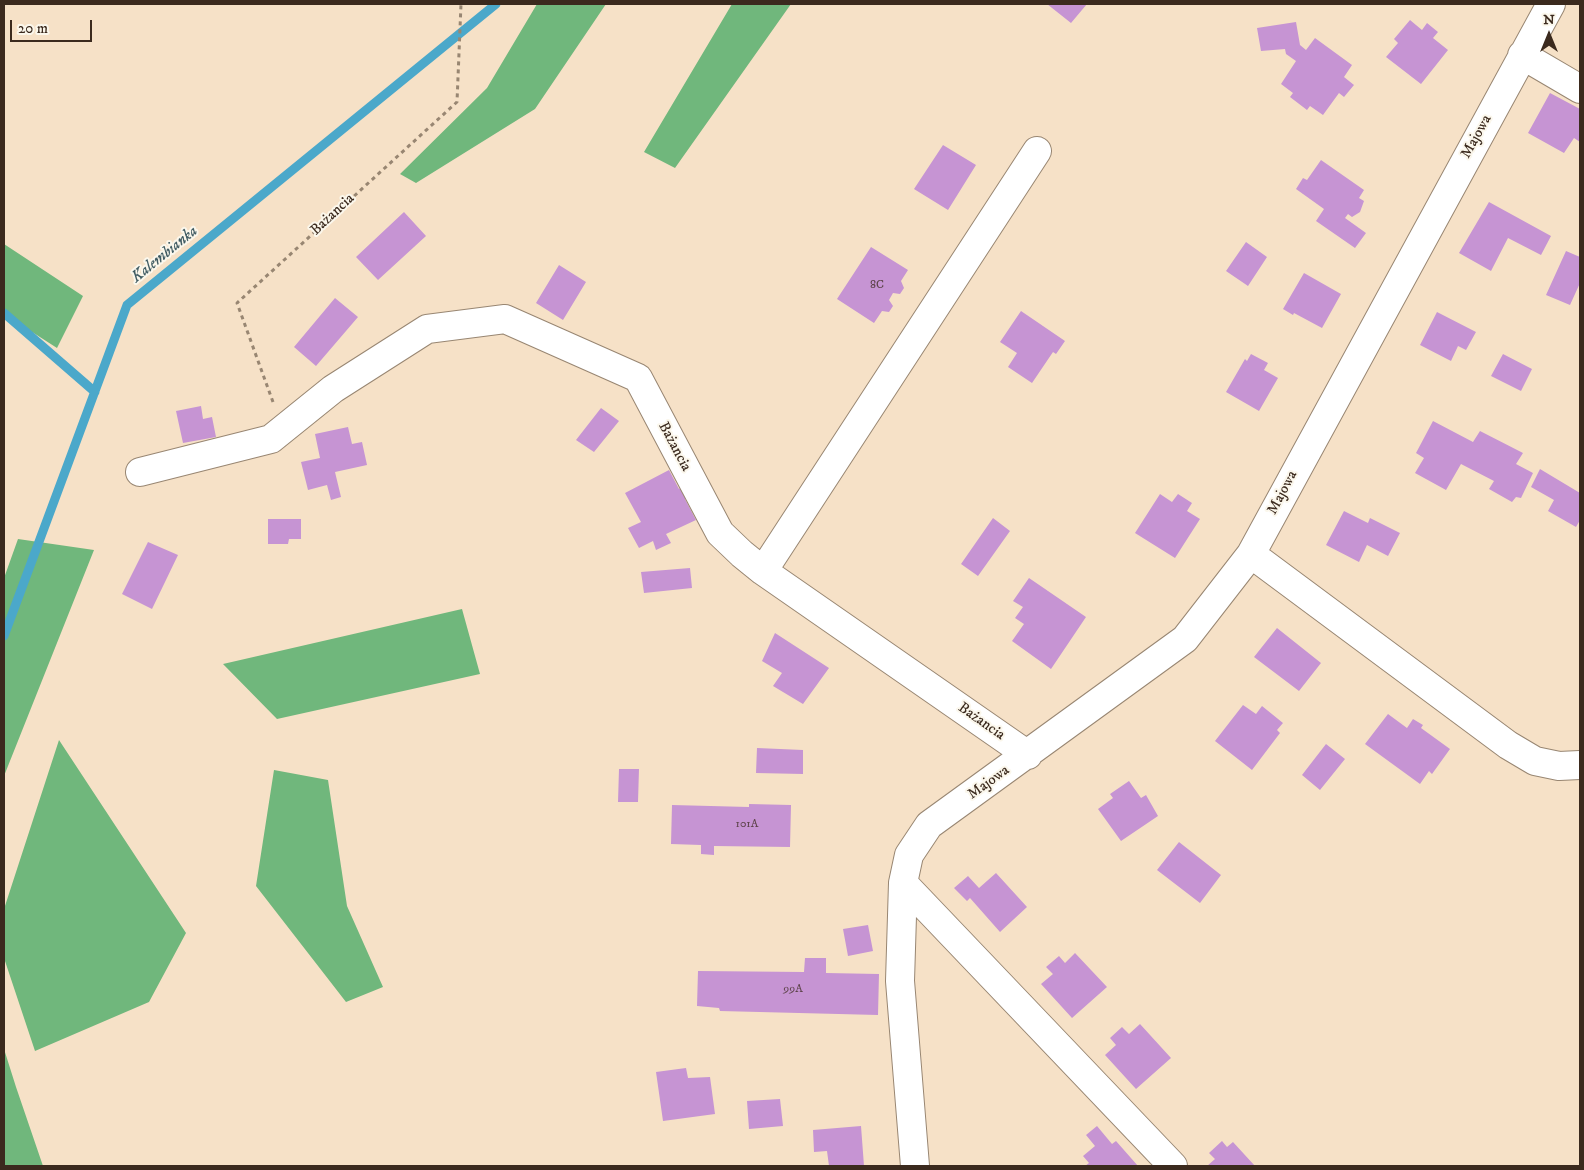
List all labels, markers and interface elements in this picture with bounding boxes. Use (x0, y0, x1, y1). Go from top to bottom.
scale bar (12, 10, 95, 42)
north arrow (1524, 10, 1574, 60)
text: N (1543, 11, 1555, 29)
text: 20 m (18, 19, 48, 38)
street label: Majowa (1458, 112, 1496, 162)
street label: Bażancia (307, 190, 359, 240)
water label: Kalembianka (128, 222, 202, 288)
house number: 8C (870, 279, 884, 293)
street label: Bażancia (654, 419, 694, 475)
street label: Majowa (1264, 468, 1302, 518)
street label: Bażancia (954, 699, 1008, 745)
street label: Majowa (965, 762, 1013, 804)
house number: 101A (736, 818, 758, 832)
house number: 99A (783, 983, 803, 997)

